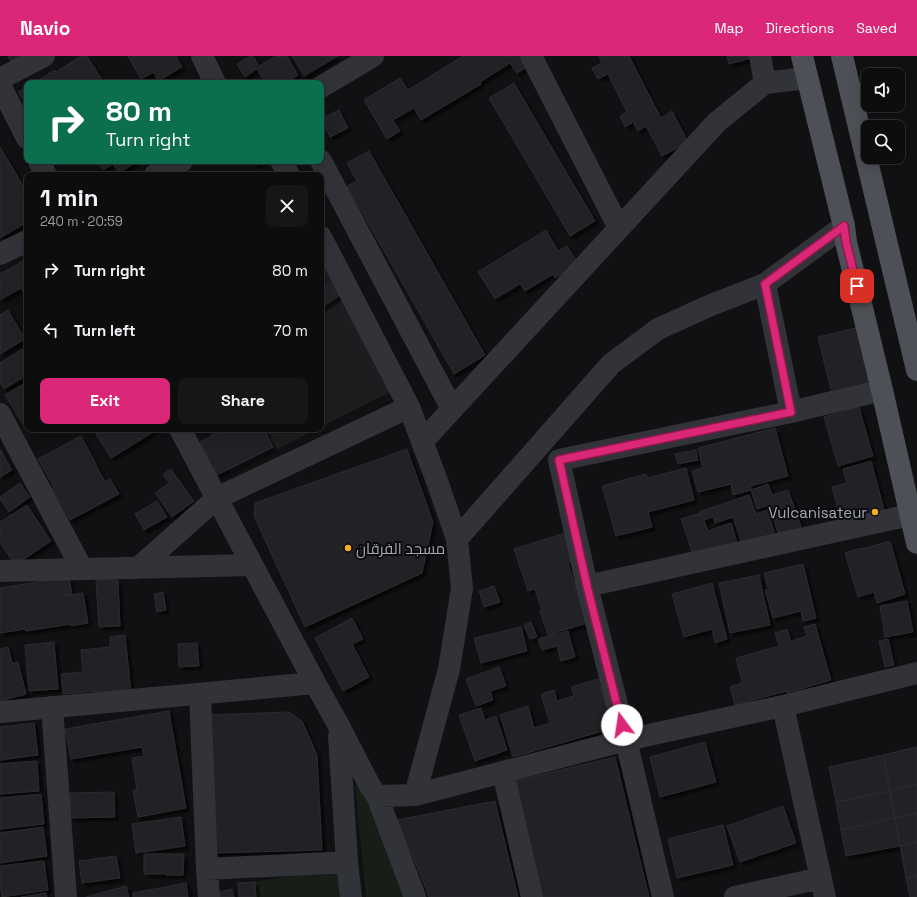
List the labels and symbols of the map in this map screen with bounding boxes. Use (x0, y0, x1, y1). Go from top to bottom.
pin (840, 269, 874, 303)
place label: Vulcanisateur (768, 503, 867, 522)
marker: Vulcanisateur (870, 507, 880, 517)
place label: مسجد الفرقان (356, 539, 445, 559)
marker: مسجد الفرقان (343, 543, 353, 553)
position arrow (601, 704, 643, 746)

